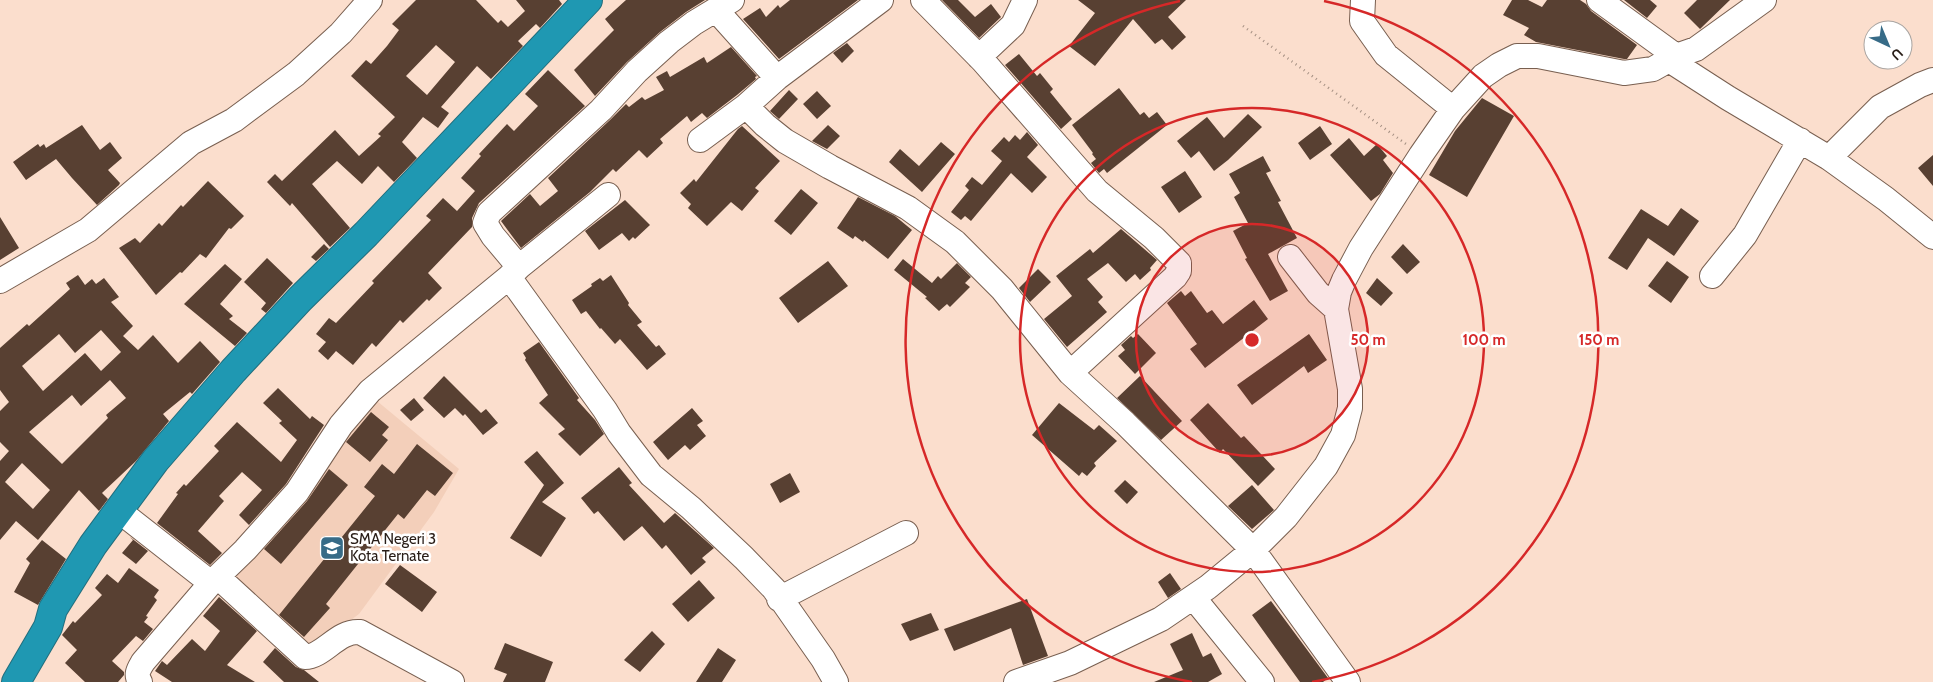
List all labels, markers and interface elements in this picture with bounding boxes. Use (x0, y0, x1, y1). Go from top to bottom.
north arrow (1863, 20, 1913, 70)
text: U (1887, 44, 1907, 64)
centre of rings (1243, 331, 1261, 349)
text: 50 m (1350, 331, 1386, 349)
text: 100 m (1462, 331, 1506, 349)
text: 150 m (1579, 331, 1619, 349)
place label: SMA Negeri 3 Kota Ternate (350, 530, 436, 565)
school or university icon: SMA Negeri 3 Kota Ternate (319, 535, 345, 561)

